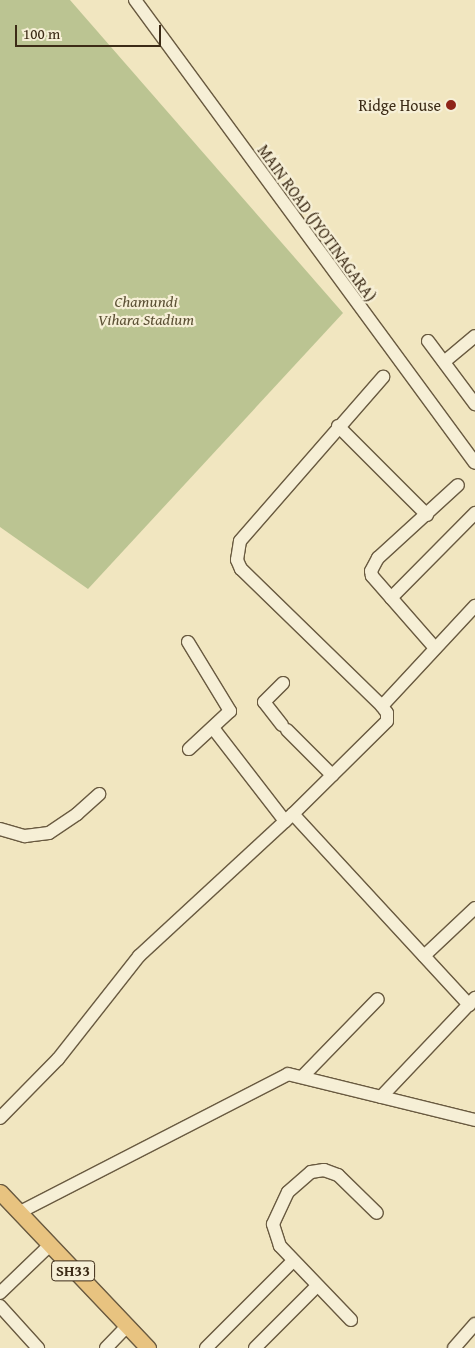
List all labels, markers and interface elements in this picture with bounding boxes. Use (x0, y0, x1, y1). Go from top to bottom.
scale bar (18, 15, 164, 47)
text: 100 m (23, 23, 60, 44)
place label: Ridge House (358, 95, 441, 115)
marker: Ridge House (445, 99, 457, 111)
street label: MAIN ROAD (JYOTINAGARA) (254, 141, 380, 305)
park label: Chamundi Vihara Stadium (98, 291, 194, 329)
road number: SH33 (50, 1258, 96, 1284)

